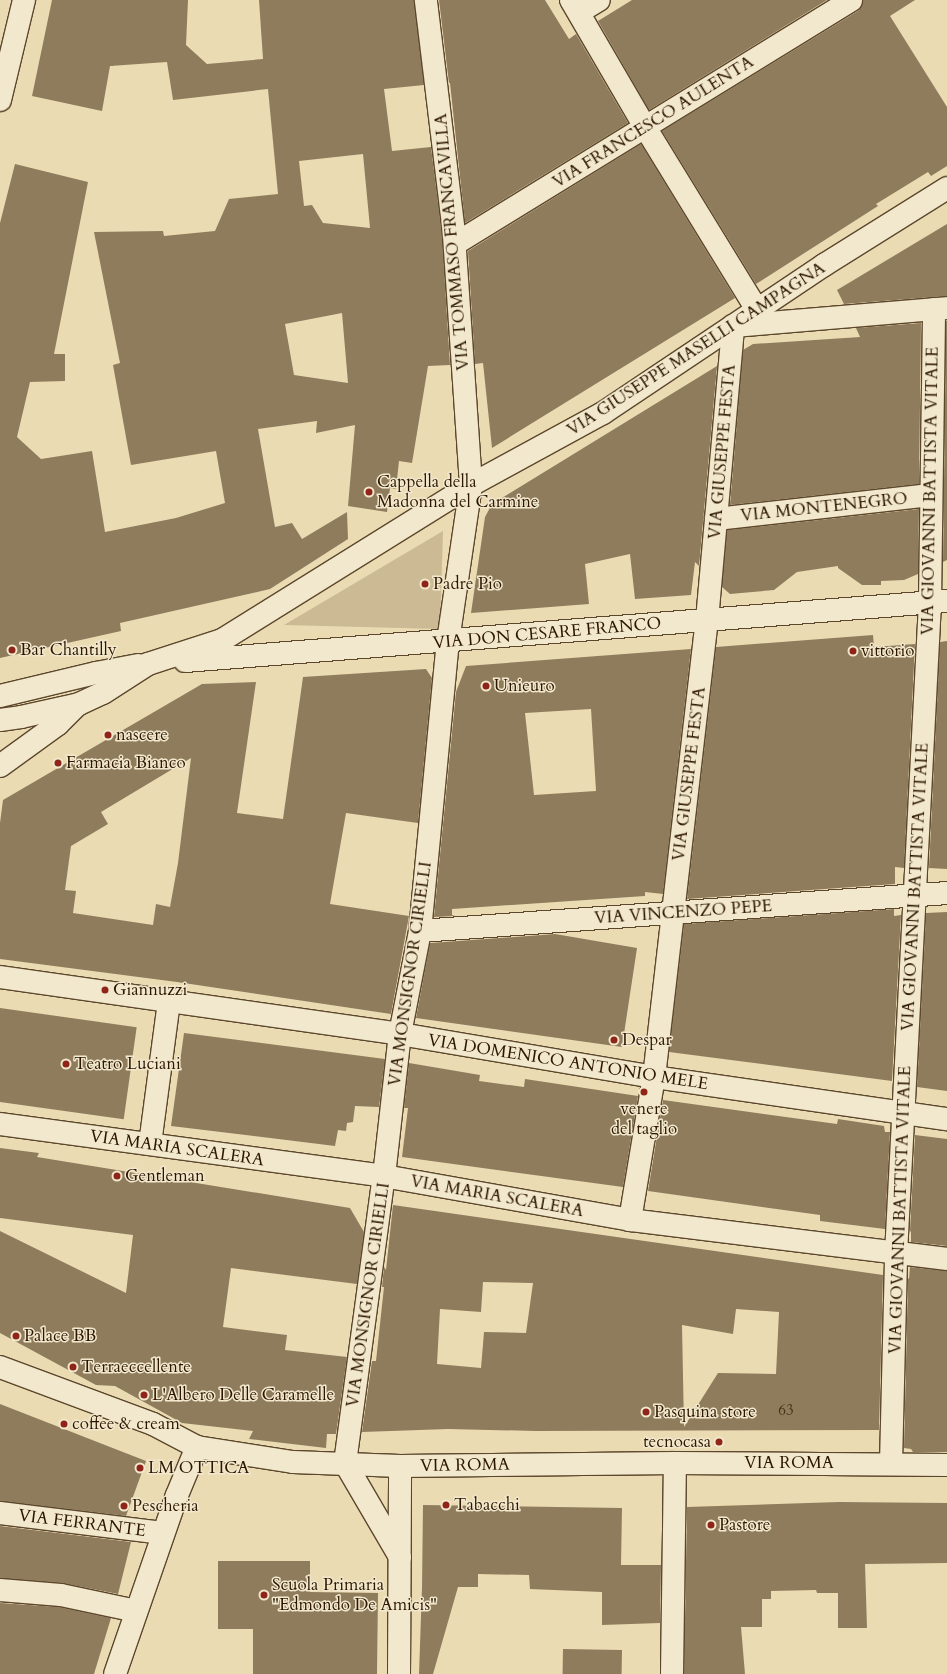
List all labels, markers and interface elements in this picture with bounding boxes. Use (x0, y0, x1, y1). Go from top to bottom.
street label: VIA FRANCESCO AULENTA (549, 52, 757, 192)
street label: VIA TOMMASO FRANCAVILLA (431, 113, 473, 371)
street label: VIA GIUSEPPE MASELLI CAMPAGNA (563, 258, 829, 440)
street label: VIA GIOVANNI BATTISTA VITALE (917, 347, 943, 635)
street label: VIA GIUSEPPE FESTA (704, 364, 740, 540)
place label: Cappella della Madonna del Carmine (377, 472, 539, 512)
marker: Cappella della Madonna del Carmine (364, 487, 374, 497)
street label: VIA MONTENEGRO (739, 488, 909, 526)
place label: Padre Pio (433, 574, 502, 594)
marker: Padre Pio (420, 579, 430, 589)
street label: VIA DON CESARE FRANCO (432, 613, 662, 653)
place label: Bar Chantilly (20, 640, 117, 660)
place label: vittorio (861, 641, 914, 661)
marker: Bar Chantilly (7, 645, 17, 655)
marker: vittorio (848, 646, 858, 656)
place label: Unieuro (494, 676, 555, 696)
marker: Unieuro (481, 681, 491, 691)
street label: VIA GIUSEPPE FESTA (668, 686, 710, 862)
place label: nascere (116, 725, 168, 745)
marker: nascere (103, 730, 113, 740)
street label: VIA GIOVANNI BATTISTA VITALE (897, 742, 933, 1032)
place label: Farmacia Bianco (66, 753, 186, 773)
marker: Farmacia Bianco (53, 758, 63, 768)
street label: VIA MONSIGNOR CIRIELLI (384, 860, 436, 1088)
street label: VIA VINCENZO PEPE (593, 896, 773, 928)
place label: Giannuzzi (113, 980, 187, 1000)
marker: Giannuzzi (100, 985, 110, 995)
street label: VIA DOMENICO ANTONIO MELE (427, 1030, 709, 1094)
place label: Despar (622, 1030, 672, 1050)
marker: Despar (609, 1035, 619, 1045)
place label: Teatro Luciani (74, 1054, 181, 1074)
marker: Teatro Luciani (61, 1059, 71, 1069)
street label: VIA GIOVANNI BATTISTA VITALE (885, 1065, 915, 1355)
marker: venere del taglio (639, 1087, 649, 1097)
place label: venere del taglio (611, 1099, 677, 1139)
street label: VIA MARIA SCALERA (89, 1126, 265, 1170)
place label: Gentleman (125, 1166, 205, 1186)
marker: Gentleman (112, 1171, 122, 1181)
street label: VIA MARIA SCALERA (409, 1171, 585, 1221)
street label: VIA MONSIGNOR CIRIELLI (342, 1181, 394, 1409)
place label: Palace BB (24, 1326, 96, 1346)
marker: Palace BB (11, 1331, 21, 1341)
place label: Terraeccellente (81, 1357, 191, 1377)
marker: Terraeccellente (68, 1362, 78, 1372)
place label: L'Albero Delle Caramelle (152, 1385, 334, 1405)
marker: L'Albero Delle Caramelle (139, 1390, 149, 1400)
place label: Pasquina store (654, 1402, 756, 1422)
house number: 63 (778, 1402, 794, 1420)
marker: Pasquina store (641, 1407, 651, 1417)
place label: coffee & cream (72, 1414, 180, 1434)
marker: coffee & cream (59, 1419, 69, 1429)
place label: tecnocasa (643, 1432, 711, 1452)
marker: tecnocasa (714, 1437, 724, 1447)
street label: VIA ROMA (744, 1453, 834, 1473)
street label: VIA ROMA (420, 1454, 510, 1476)
place label: LM OTTICA (148, 1458, 249, 1478)
marker: LM OTTICA (135, 1463, 145, 1473)
place label: Tabacchi (454, 1495, 520, 1515)
place label: Pescheria (132, 1496, 199, 1516)
marker: Tabacchi (441, 1500, 451, 1510)
marker: Pescheria (119, 1501, 129, 1511)
street label: VIA FERRANTE (17, 1505, 147, 1541)
place label: Pastore (719, 1515, 771, 1535)
marker: Pastore (706, 1520, 716, 1530)
place label: Scuola Primaria "Edmondo De Amicis" (272, 1575, 437, 1615)
marker: Scuola Primaria "Edmondo De Amicis" (259, 1590, 269, 1600)

